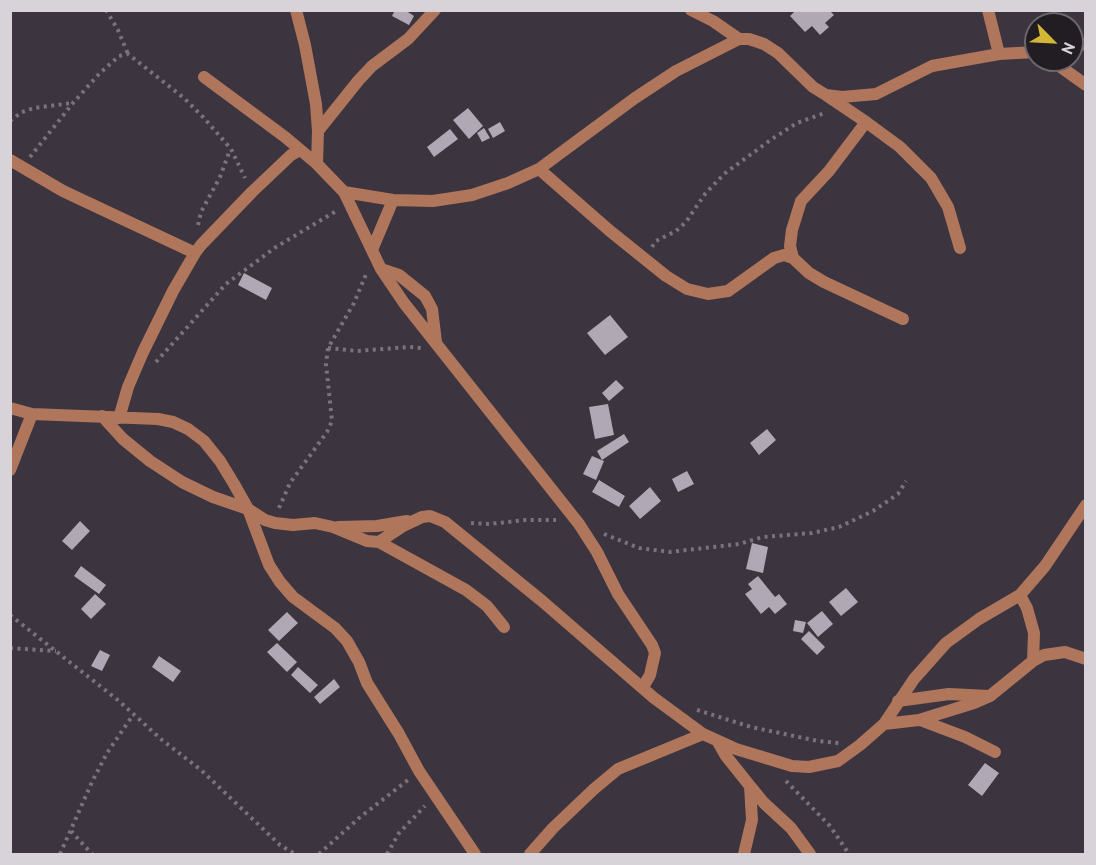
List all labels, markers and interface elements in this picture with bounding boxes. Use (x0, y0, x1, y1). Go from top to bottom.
north arrow (1024, 12, 1084, 72)
text: N (1057, 40, 1080, 57)

